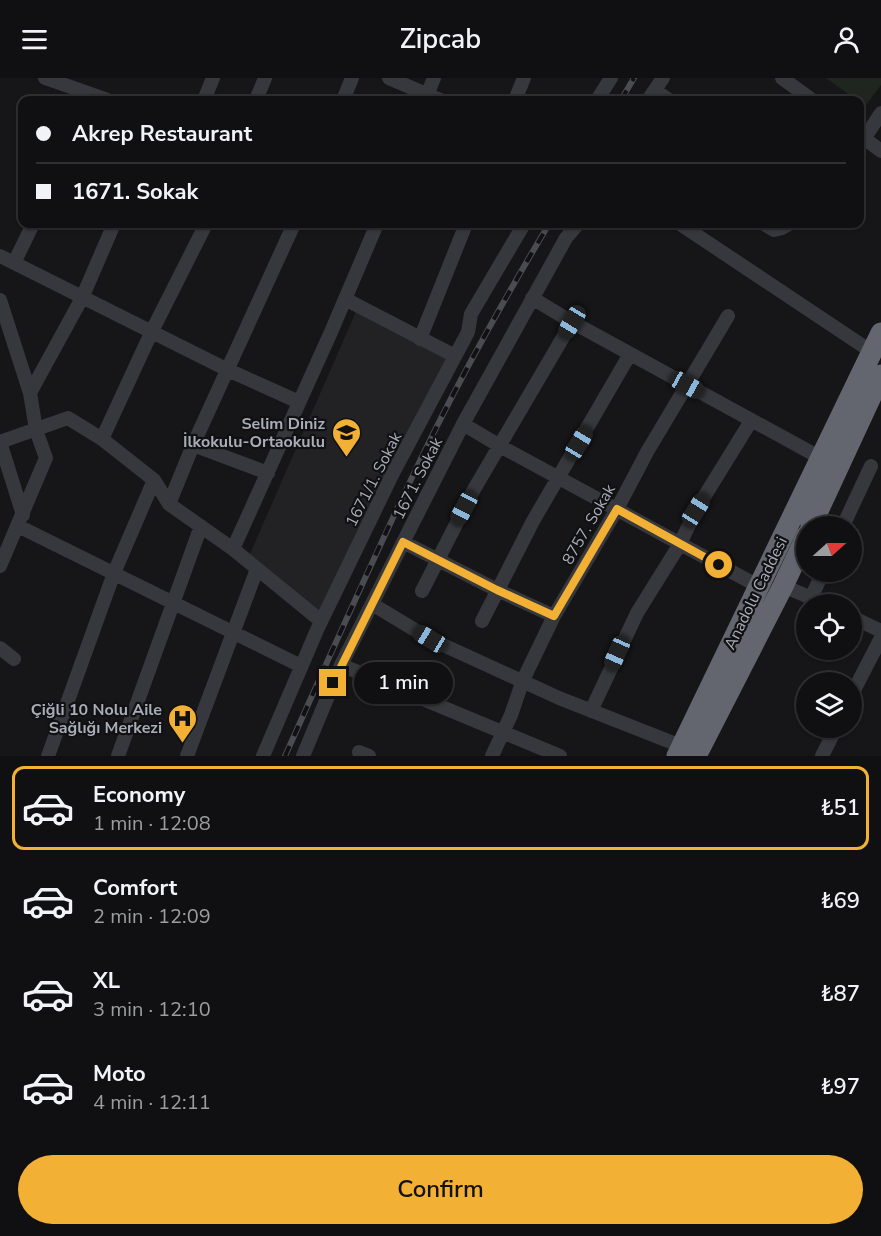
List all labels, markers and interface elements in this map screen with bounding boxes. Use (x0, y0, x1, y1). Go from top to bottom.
text: Zipcab (400, 21, 481, 58)
icon: menu (18, 23, 51, 56)
icon: person (830, 23, 863, 56)
text: Akrep Restaurant (72, 119, 252, 149)
text: 1671. Sokak (72, 177, 198, 207)
car (555, 302, 589, 342)
car (667, 368, 707, 402)
place label: Selim Diniz İlkokulu-Ortaokulu (183, 413, 325, 453)
school or university icon: Selim Diniz İlkokulu-Ortaokulu (330, 416, 362, 458)
car (562, 423, 596, 463)
street label: 1671/1. Sokak (341, 427, 408, 531)
street label: 1671. Sokak (388, 433, 448, 523)
street label: 8757. Sokak (557, 479, 621, 569)
car (448, 488, 480, 528)
car (679, 490, 713, 530)
north arrow (796, 516, 862, 582)
map controls (796, 516, 862, 738)
street label: Anadolu Caddesi (719, 533, 793, 653)
route start (705, 551, 732, 578)
button: locate (796, 594, 862, 660)
car (410, 622, 450, 656)
car (601, 633, 633, 673)
callout: 1 min (354, 662, 453, 704)
route end (319, 669, 346, 696)
text: 1 min (378, 669, 429, 696)
button: layers (796, 672, 862, 738)
place label: Çiğli 10 Nolu Aile Sağlığı Merkezi (31, 699, 162, 739)
hospital icon: Çiğli 10 Nolu Aile Sağlığı Merkezi (167, 702, 199, 744)
text: Economy (93, 780, 185, 810)
icon: car (21, 781, 75, 835)
text: ₺51 (820, 793, 860, 823)
text: 1 min · 12:08 (93, 810, 211, 837)
text: Comfort (93, 873, 177, 903)
icon: car (21, 874, 75, 928)
text: ₺69 (820, 886, 860, 916)
text: 2 min · 12:09 (93, 903, 211, 930)
text: XL (93, 966, 120, 996)
icon: car (21, 967, 75, 1021)
text: ₺87 (820, 979, 860, 1009)
text: 3 min · 12:10 (93, 996, 211, 1023)
text: Moto (93, 1059, 146, 1089)
icon: car (21, 1060, 75, 1114)
text: ₺97 (820, 1072, 860, 1102)
text: 4 min · 12:11 (93, 1089, 211, 1116)
button: Confirm (18, 1155, 863, 1224)

